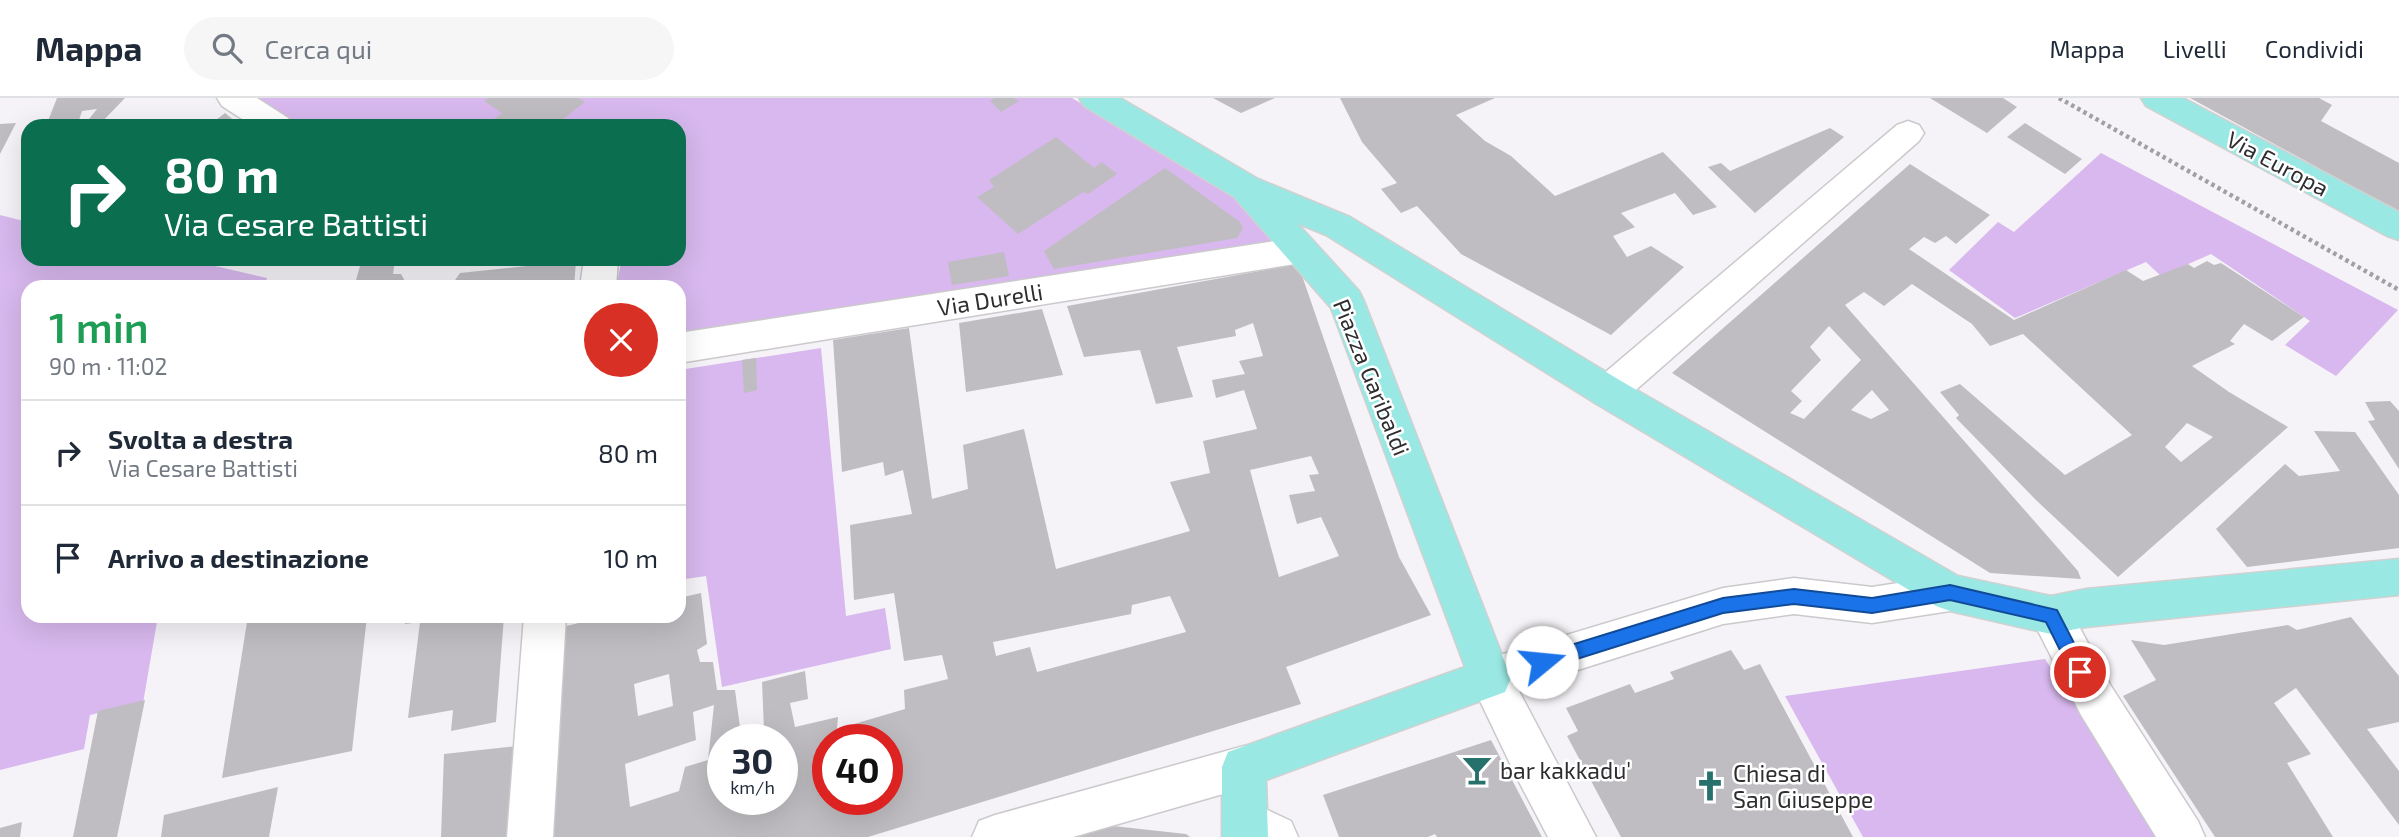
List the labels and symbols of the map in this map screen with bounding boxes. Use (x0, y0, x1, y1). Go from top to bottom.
street label: Via Europa (2222, 124, 2334, 202)
street label: Via Durelli (935, 277, 1045, 321)
street label: Piazza Garibaldi (1328, 295, 1416, 459)
position arrow (1505, 625, 1579, 699)
pin (2050, 642, 2110, 702)
speed limit sign: 40 (812, 724, 903, 815)
bar icon: bar kakkadu' (1460, 753, 1494, 787)
place label: bar kakkadu' (1500, 756, 1631, 784)
place label: Chiesa di San Giuseppe (1733, 759, 1873, 813)
church icon: Chiesa di San Giuseppe (1693, 769, 1727, 803)

